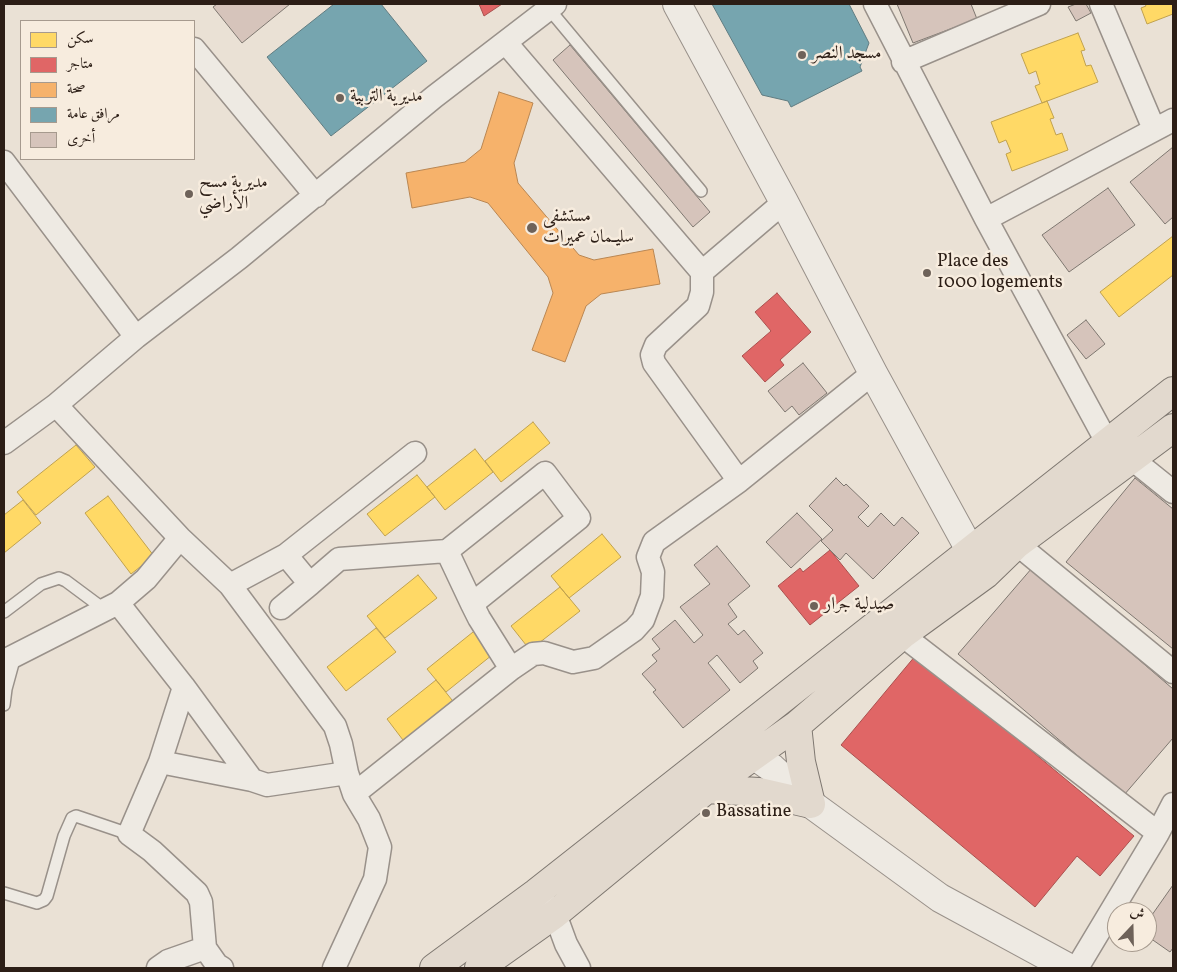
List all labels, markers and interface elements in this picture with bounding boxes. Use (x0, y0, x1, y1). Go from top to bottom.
legend (20, 20, 195, 160)
text: سكن (67, 29, 94, 50)
place label: مسجد النصر (812, 44, 881, 66)
marker: مسجد النصر (796, 49, 808, 61)
text: متاجر (67, 54, 93, 75)
text: صحة (67, 79, 86, 100)
place label: مديرية التربية (350, 87, 423, 109)
marker: مديرية التربية (334, 92, 346, 104)
text: مرافق عامة (67, 104, 120, 125)
text: أخرى (67, 129, 95, 150)
place label: مديرية مسح الأراضي (199, 173, 268, 215)
marker: مديرية مسح الأراضي (183, 188, 195, 200)
place label: مستشفى سليـمان عميرات (543, 207, 634, 250)
marker: مستشفى سليـمان عميرات (525, 221, 539, 235)
place label: Place des 1000 logements (937, 252, 1063, 294)
marker: Place des 1000 logements (921, 267, 933, 279)
place label: صيدلية جرار (824, 595, 894, 617)
marker: صيدلية جرار (808, 600, 820, 612)
place label: Bassatine (716, 802, 791, 824)
marker: Bassatine (700, 807, 712, 819)
north arrow (1107, 902, 1157, 952)
text: ش (1127, 902, 1147, 925)

